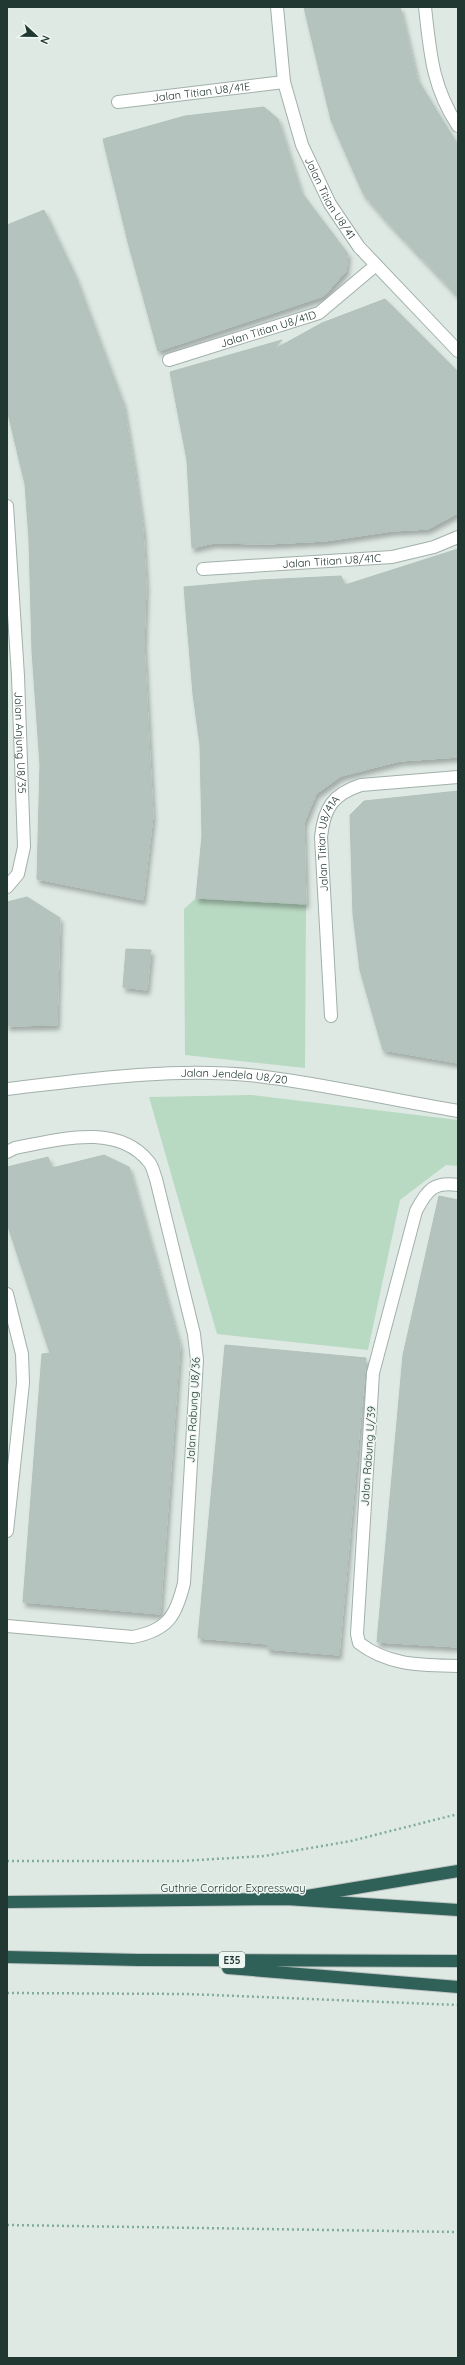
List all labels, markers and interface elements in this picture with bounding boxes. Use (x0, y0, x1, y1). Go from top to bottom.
north arrow (16, 16, 56, 56)
text: N (37, 33, 53, 46)
street label: Jalan Titian U8/41E (152, 79, 251, 105)
street label: Jalan Titian U8/41 (302, 155, 359, 242)
street label: Jalan Titian U8/41D (218, 307, 318, 351)
street label: Jalan Titian U8/41C (282, 551, 382, 571)
street label: Jalan Anjung U8/35 (12, 691, 29, 794)
street label: Jalan Titian U8/41A (314, 792, 342, 892)
street label: Jalan Jendela U8/20 (180, 1066, 289, 1087)
street label: Jalan Rabung U8/36 (183, 1357, 203, 1463)
street label: Jalan Rabung U/39 (358, 1406, 378, 1506)
street label: Guthrie Corridor Expressway (161, 1881, 305, 1895)
road number: E35 (219, 1952, 245, 1968)

